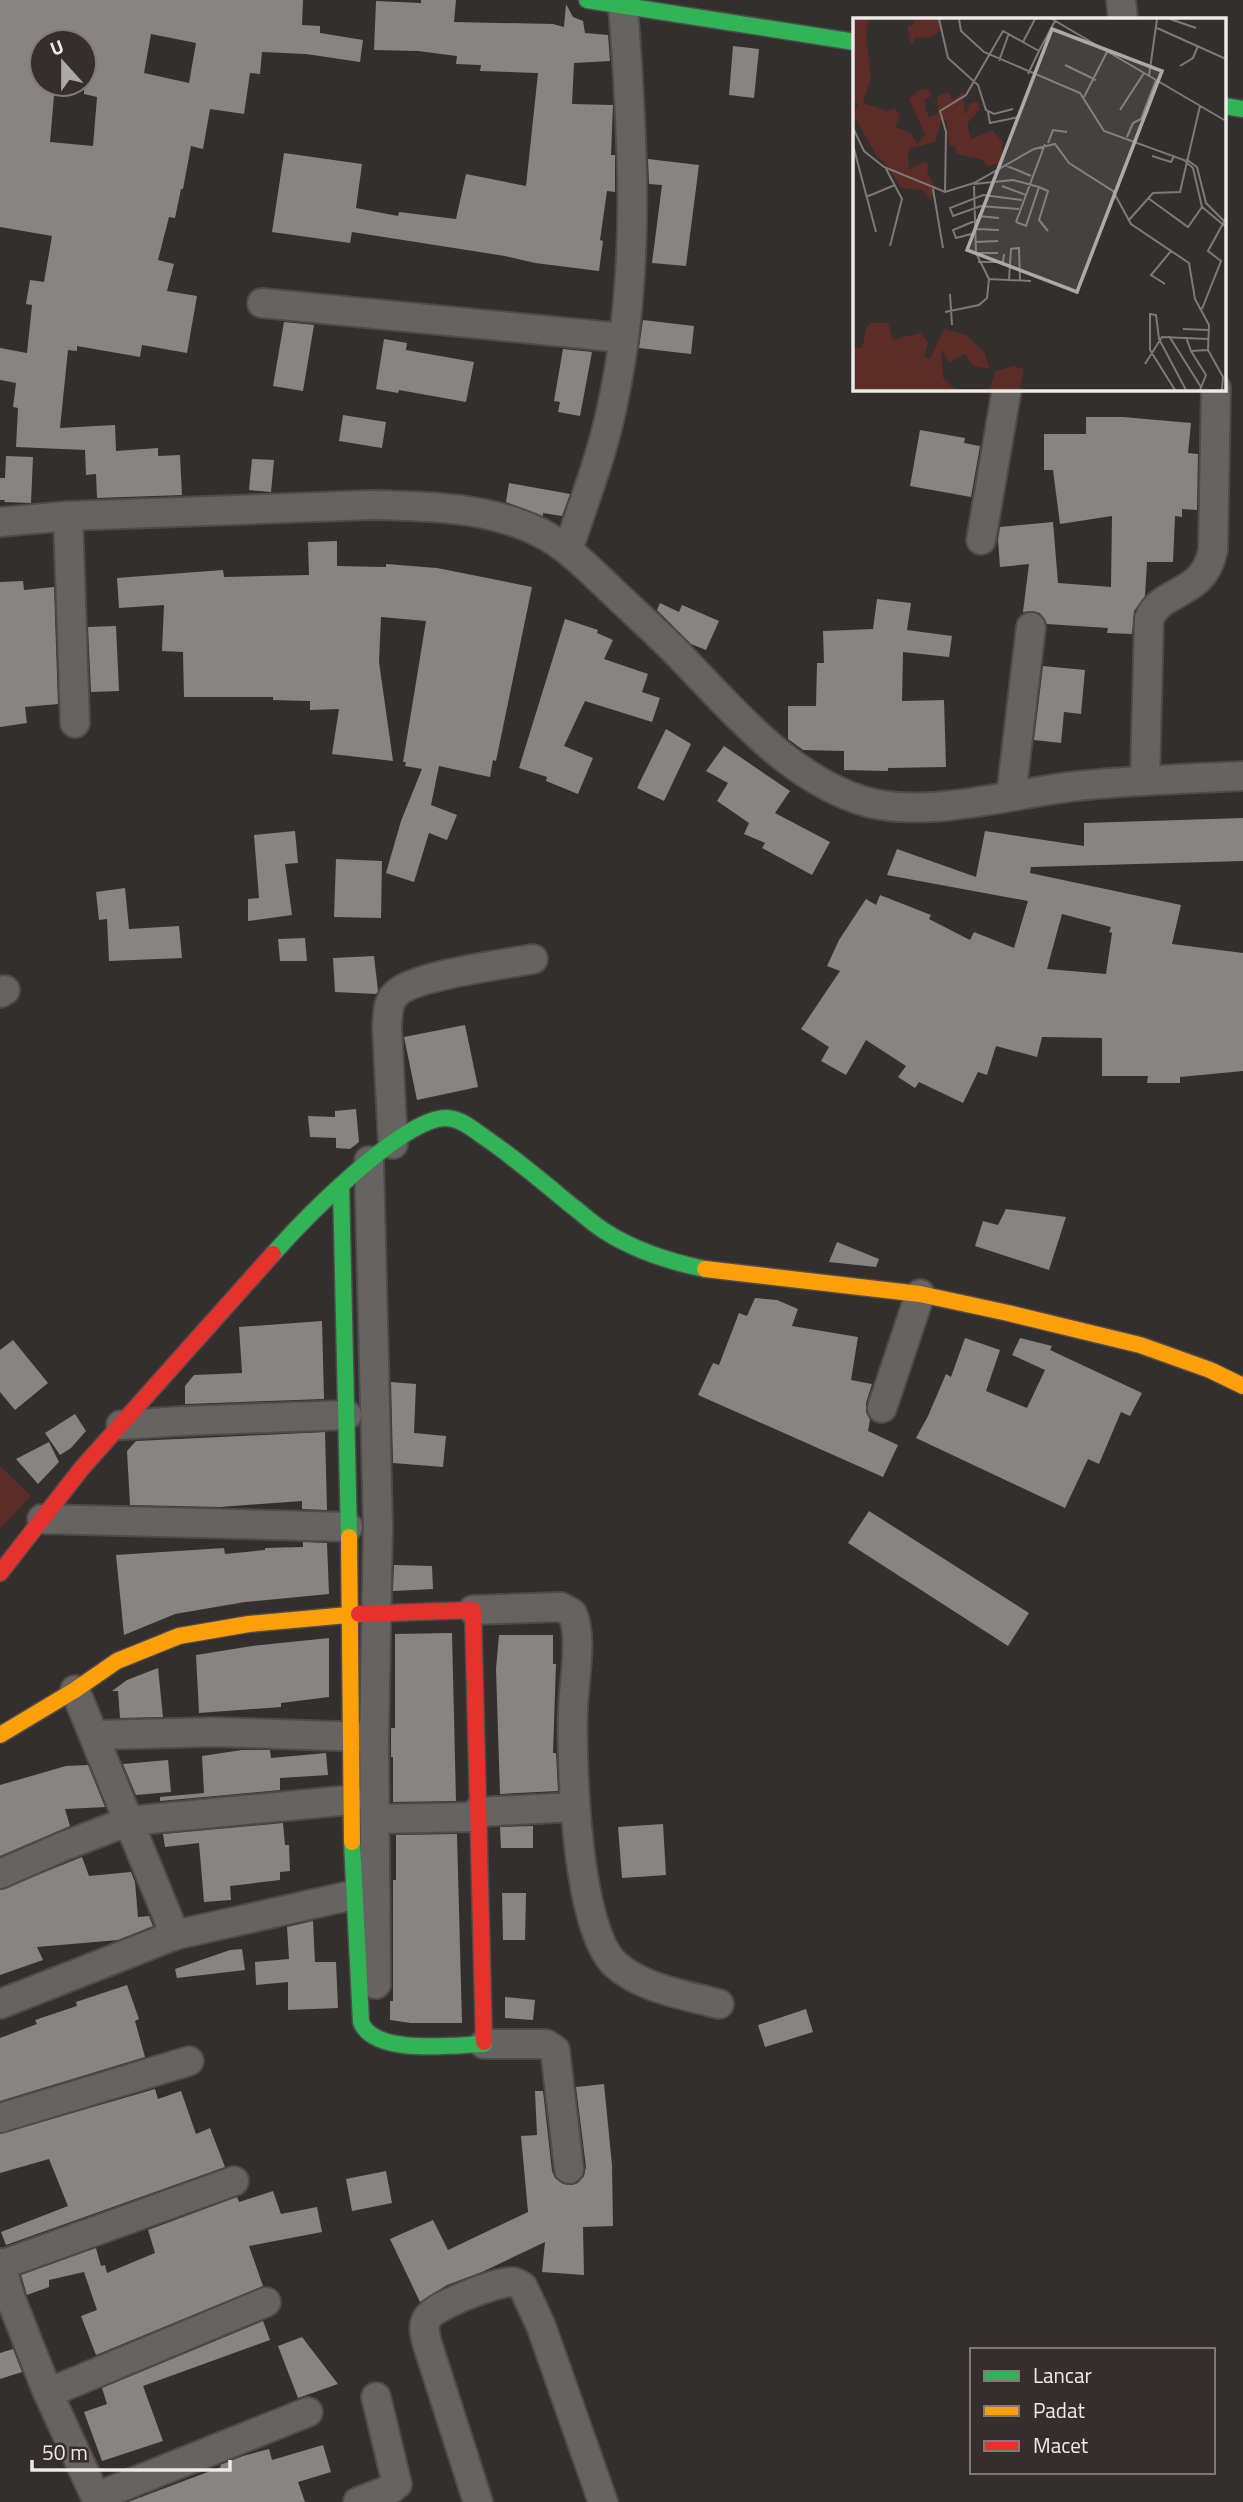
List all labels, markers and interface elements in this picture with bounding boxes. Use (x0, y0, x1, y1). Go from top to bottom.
inset map (853, 18, 1226, 390)
north arrow (28, 28, 98, 98)
text: U (46, 31, 68, 62)
legend (970, 2348, 1215, 2474)
text: Lancar (1033, 2359, 1092, 2391)
text: Padat (1033, 2394, 1085, 2426)
scale bar (32, 2428, 229, 2472)
text: Macet (1033, 2429, 1089, 2461)
text: 50 m (42, 2436, 88, 2468)

